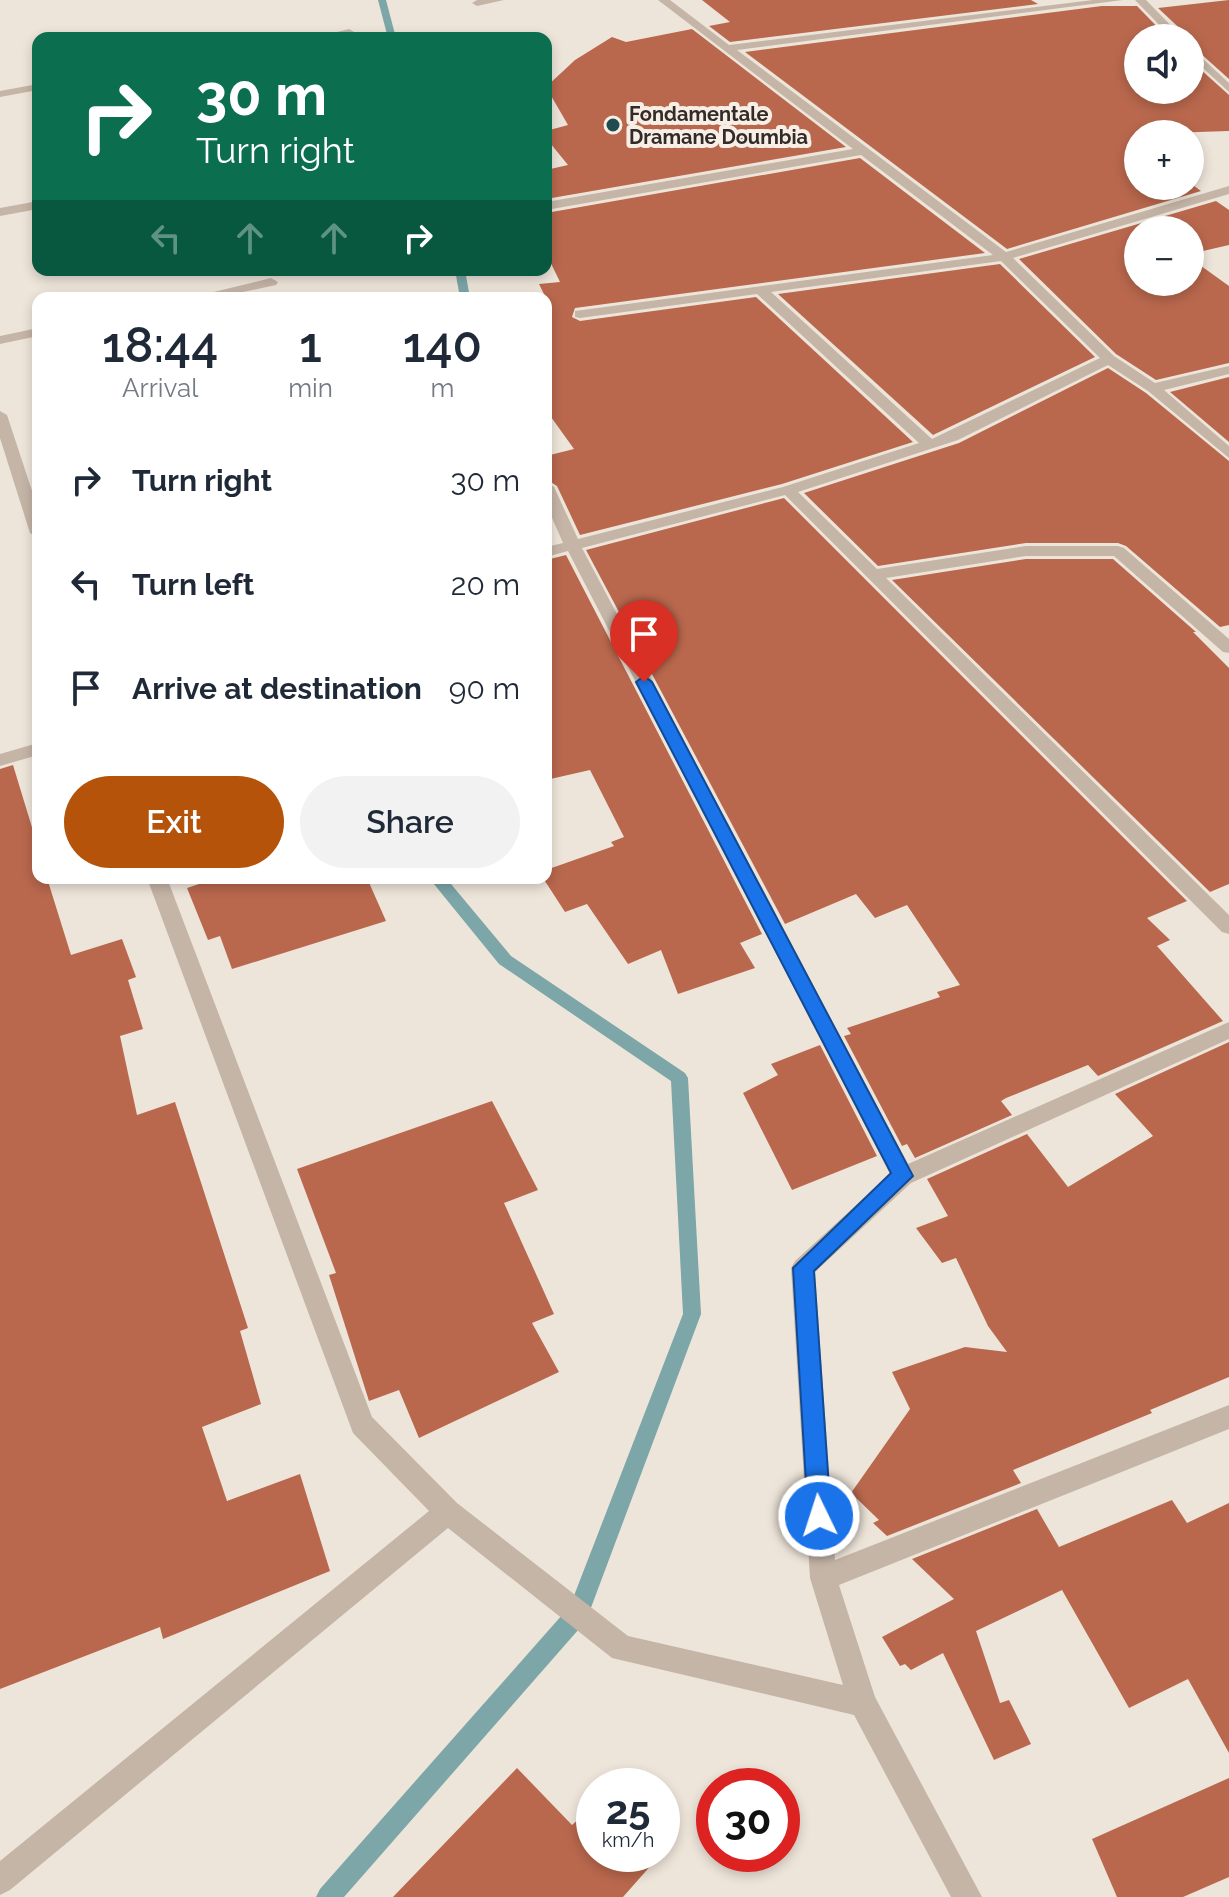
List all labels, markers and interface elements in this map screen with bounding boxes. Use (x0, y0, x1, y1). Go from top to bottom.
map controls (1124, 24, 1204, 296)
button: sound (1124, 24, 1204, 104)
text: 30 m (196, 62, 327, 128)
icon: right (64, 64, 168, 168)
place label: Fondamentale Dramane Doumbia (629, 102, 808, 149)
marker: Fondamentale Dramane Doumbia (604, 116, 622, 134)
button: + (1124, 120, 1204, 200)
text: Turn right (196, 129, 355, 171)
icon: left (144, 216, 188, 260)
icon: ahead (228, 216, 272, 260)
icon: ahead (312, 216, 356, 260)
icon: right (396, 216, 440, 260)
button: − (1124, 216, 1204, 296)
text: 18:44 (102, 317, 218, 373)
text: 1 (299, 317, 322, 373)
text: 140 (403, 317, 482, 373)
text: Arrival (122, 373, 198, 403)
text: min (288, 373, 333, 403)
text: m (430, 373, 454, 403)
icon: right (64, 458, 108, 502)
text: Turn right (132, 463, 272, 498)
text: 30 m (450, 463, 520, 498)
icon: left (64, 562, 108, 606)
text: Turn left (132, 567, 254, 602)
text: 20 m (451, 567, 520, 602)
pin (610, 600, 678, 682)
icon: arrive (622, 612, 666, 656)
icon: arrive (64, 666, 108, 710)
text: Arrive at destination (132, 671, 422, 706)
text: 90 m (449, 671, 520, 706)
button: Exit (64, 776, 284, 868)
button: Share (300, 776, 520, 868)
position arrow (777, 1474, 861, 1558)
speed limit sign: 30 (696, 1768, 800, 1872)
text: 25 (606, 1786, 650, 1833)
text: km/h (602, 1828, 654, 1852)

